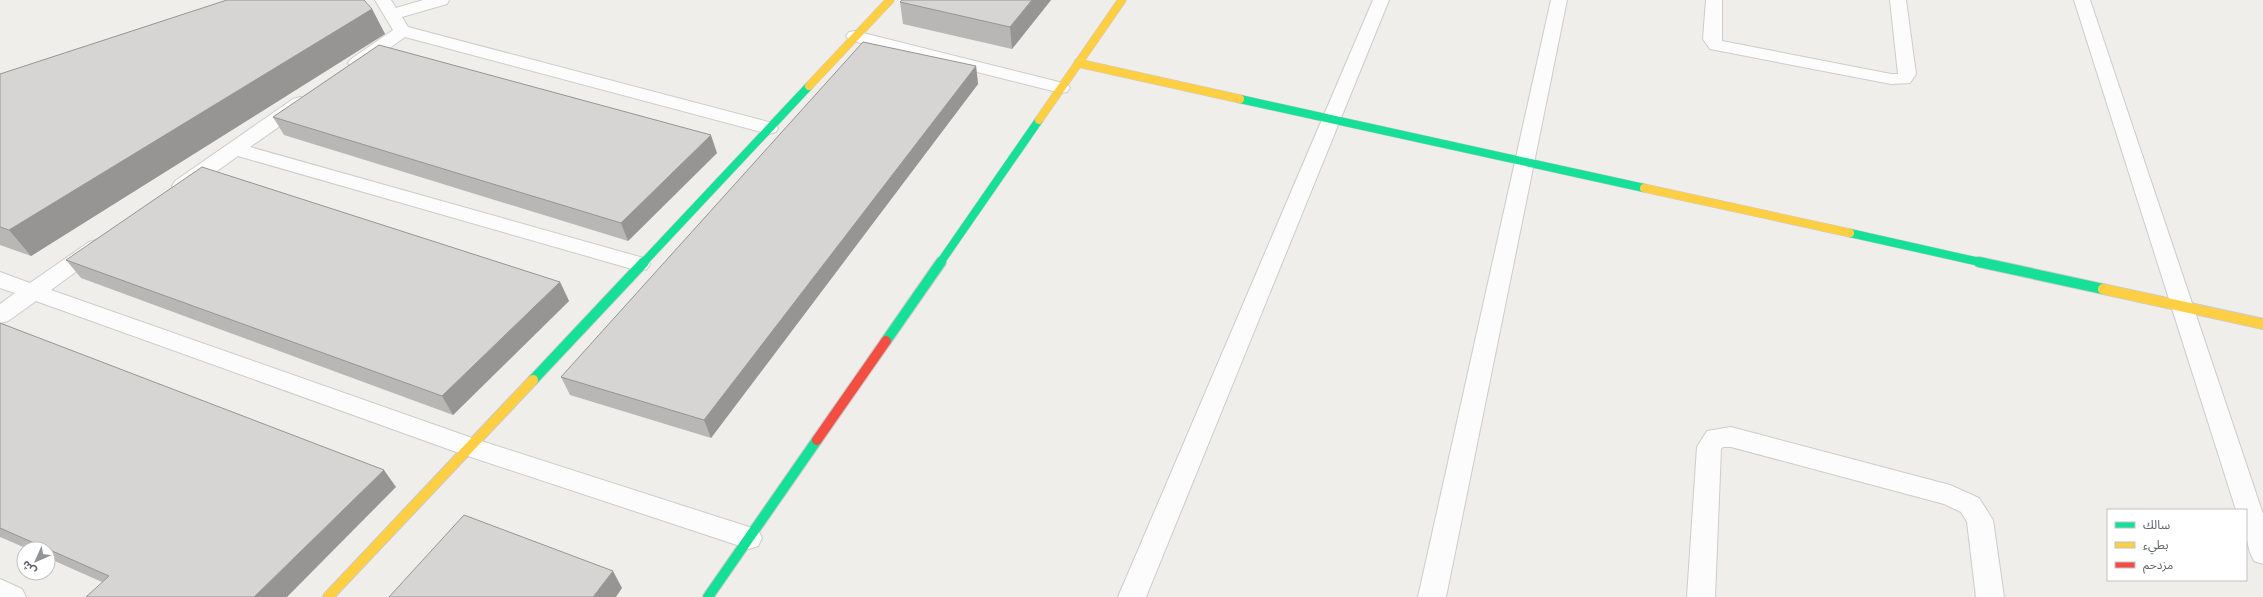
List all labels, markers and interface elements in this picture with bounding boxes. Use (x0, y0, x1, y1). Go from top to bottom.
legend (2107, 509, 2247, 581)
text: سالك (2143, 518, 2170, 534)
text: بطيء (2143, 538, 2169, 555)
north arrow (16, 541, 56, 581)
text: ش (19, 557, 40, 578)
text: مزدحم (2143, 558, 2173, 574)

